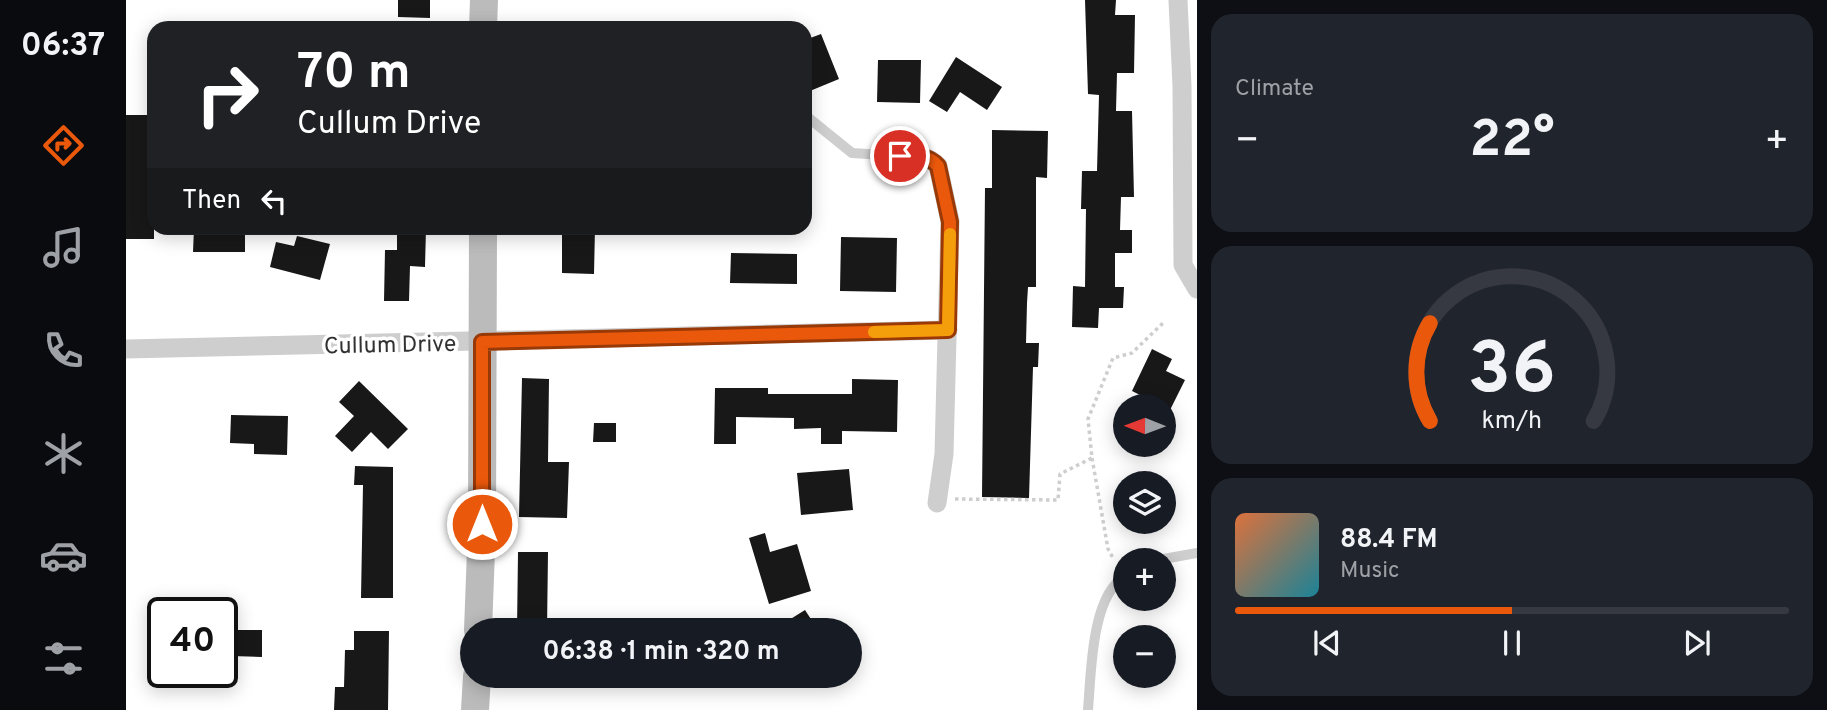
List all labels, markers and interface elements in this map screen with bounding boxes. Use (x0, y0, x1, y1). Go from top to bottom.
text: 06:37 (21, 27, 105, 67)
text: 70 m (297, 44, 411, 106)
icon: right (182, 49, 273, 140)
text: Climate (1235, 75, 1314, 104)
text: Cullum Drive (297, 105, 481, 145)
text: 22° (1469, 109, 1555, 175)
text: − (1235, 118, 1260, 167)
text: + (1764, 118, 1789, 167)
icon: directions (39, 121, 88, 170)
pin (870, 126, 930, 186)
icon: arrive (881, 137, 919, 175)
icon: left (255, 182, 293, 220)
text: Then (182, 185, 241, 218)
icon: music (39, 223, 88, 272)
icon: phone (39, 326, 88, 375)
text: 36 (1468, 327, 1556, 419)
street label: Cullum Drive (324, 331, 456, 362)
north arrow (1113, 394, 1176, 457)
map controls (1113, 394, 1176, 688)
text: km/h (1482, 406, 1542, 438)
icon: climate (39, 429, 88, 478)
button: layers (1113, 471, 1176, 534)
position arrow (445, 487, 519, 561)
text: 88.4 FM (1340, 524, 1438, 557)
icon: car (39, 531, 88, 580)
button: + (1113, 548, 1176, 611)
text: Music (1340, 557, 1400, 586)
speed limit sign: 40 (147, 597, 238, 688)
icon: previous (1308, 624, 1346, 662)
icon: pause (1493, 624, 1531, 662)
icon: next (1678, 624, 1716, 662)
button: − (1113, 625, 1176, 688)
icon: filters (39, 634, 88, 683)
text: 06:38 · 1 min · 320 m (542, 636, 780, 669)

